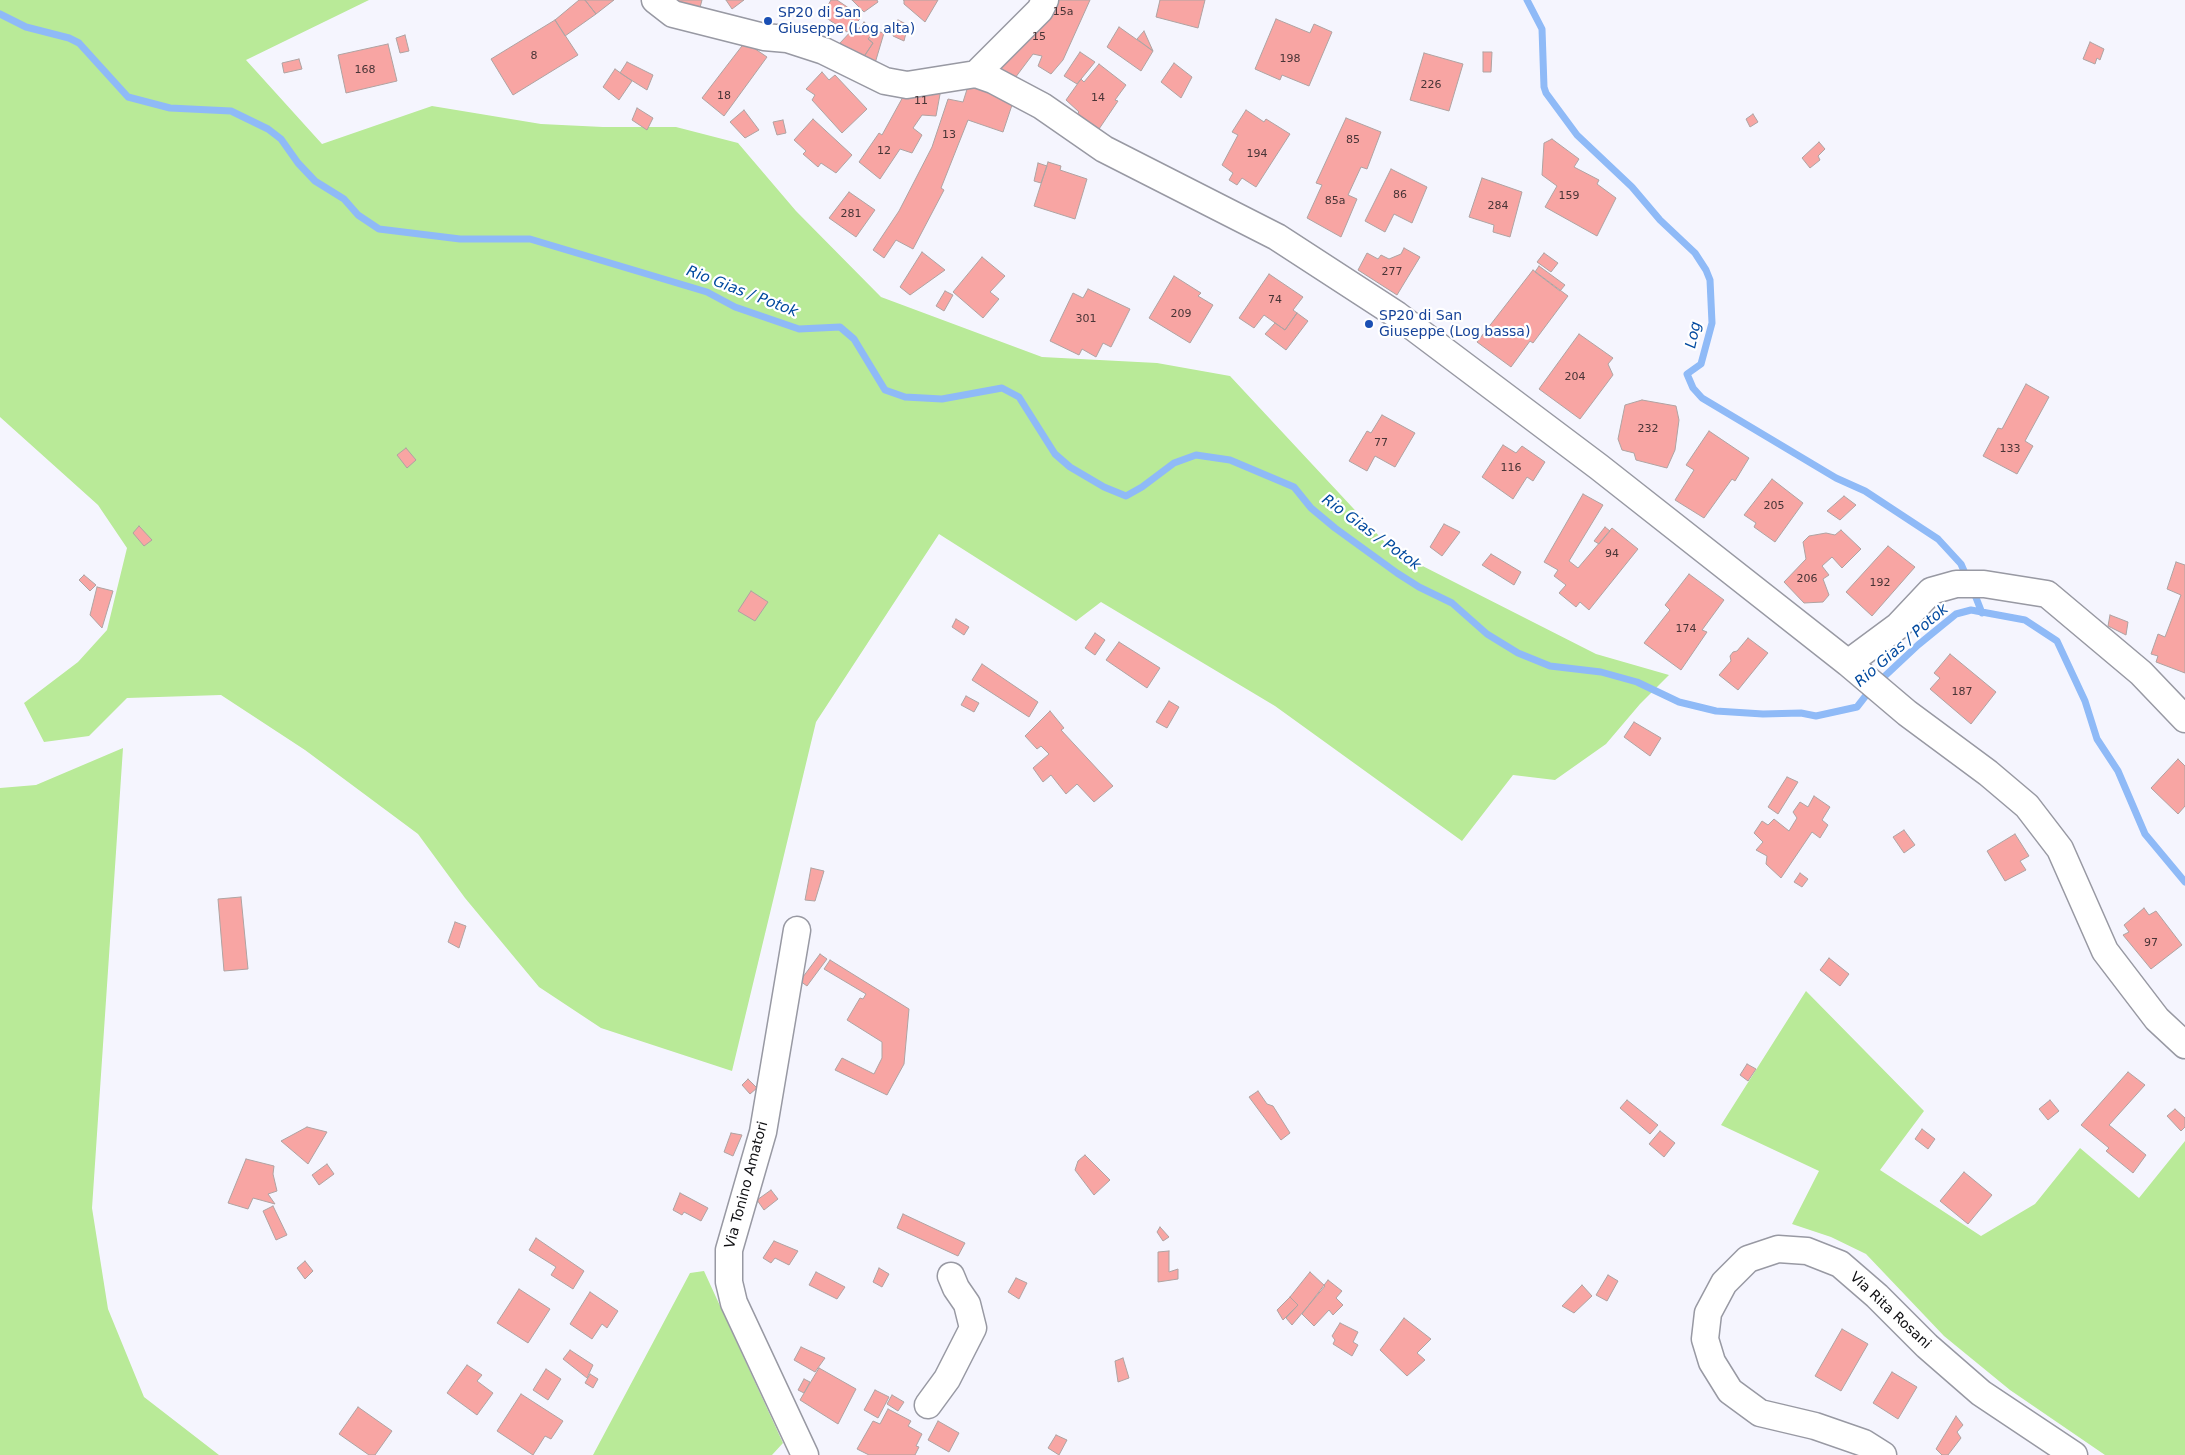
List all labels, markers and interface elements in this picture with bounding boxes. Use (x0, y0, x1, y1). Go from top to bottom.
place label: SP20 di San Giuseppe (Log alta) (778, 5, 915, 38)
house number: 15a (1053, 5, 1073, 19)
marker: SP20 di San Giuseppe (Log alta) (762, 15, 774, 27)
house number: 15 (1032, 30, 1046, 44)
house number: 8 (531, 49, 537, 63)
house number: 198 (1280, 52, 1300, 66)
house number: 168 (355, 63, 375, 77)
house number: 226 (1421, 78, 1441, 92)
house number: 18 (717, 89, 731, 103)
house number: 14 (1091, 91, 1105, 105)
house number: 11 (914, 94, 928, 108)
house number: 13 (942, 128, 956, 142)
house number: 85 (1346, 133, 1360, 147)
house number: 12 (877, 144, 891, 158)
house number: 194 (1247, 147, 1267, 161)
house number: 86 (1393, 188, 1407, 202)
house number: 159 (1559, 189, 1579, 203)
house number: 85a (1325, 194, 1345, 208)
house number: 284 (1488, 199, 1508, 213)
house number: 281 (841, 207, 861, 221)
water label: Rio Gias / Potok (684, 262, 800, 322)
house number: 277 (1382, 265, 1402, 279)
house number: 74 (1268, 293, 1282, 307)
house number: 209 (1171, 307, 1191, 321)
place label: SP20 di San Giuseppe (Log bassa) (1379, 308, 1530, 341)
house number: 301 (1076, 312, 1096, 326)
marker: SP20 di San Giuseppe (Log bassa) (1363, 318, 1375, 330)
water label: Log (1682, 320, 1706, 350)
house number: 204 (1565, 370, 1585, 384)
house number: 232 (1638, 422, 1658, 436)
house number: 77 (1374, 436, 1388, 450)
house number: 133 (2000, 442, 2020, 456)
house number: 116 (1501, 461, 1521, 475)
water label: Rio Gias / Potok (1318, 491, 1424, 575)
house number: 205 (1764, 499, 1784, 513)
house number: 94 (1605, 547, 1619, 561)
house number: 206 (1797, 572, 1817, 586)
house number: 192 (1870, 576, 1890, 590)
water label: Rio Gias / Potok (1852, 601, 1952, 691)
house number: 174 (1676, 622, 1696, 636)
house number: 187 (1952, 685, 1972, 699)
house number: 97 (2144, 936, 2158, 950)
street label: Via Tonino Amatori (722, 1120, 772, 1250)
street label: Via Rita Rosani (1846, 1269, 1934, 1353)

